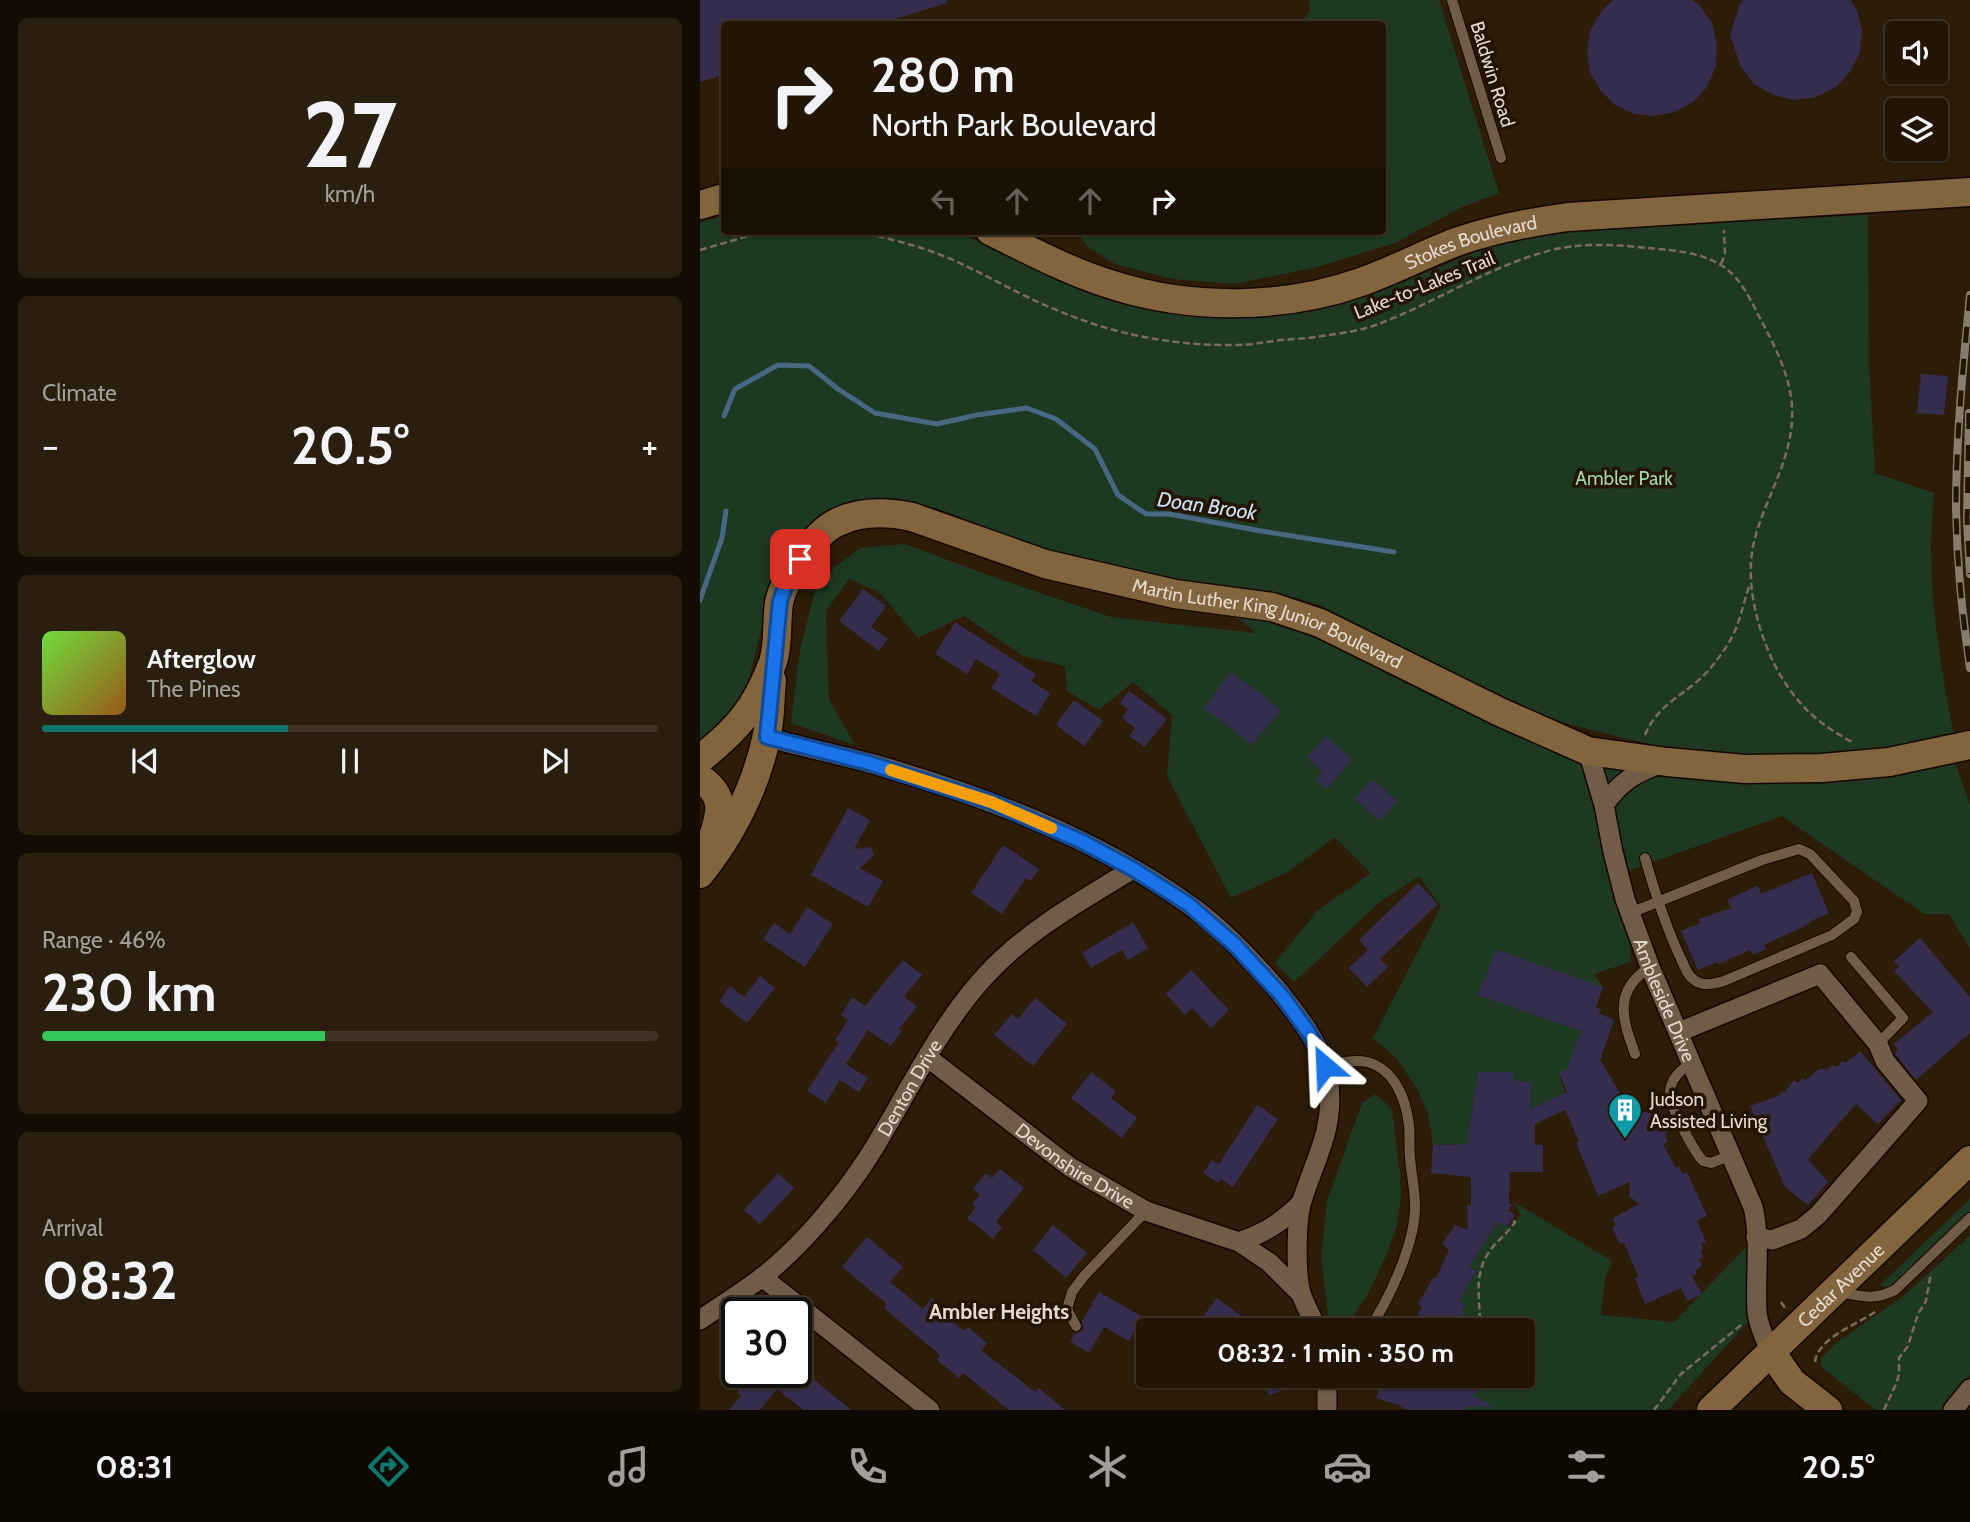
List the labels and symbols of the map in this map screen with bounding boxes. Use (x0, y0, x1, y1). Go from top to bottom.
street label: Baldwin Road (1466, 19, 1519, 130)
street label: Stokes Boulevard (1401, 211, 1539, 275)
street label: Lake-to-Lakes Trail (1350, 247, 1498, 324)
park label: Ambler Park (1575, 467, 1673, 490)
water label: Doan Brook (1156, 486, 1259, 525)
pin (770, 529, 830, 589)
street label: Martin Luther King Junior Boulevard (1130, 574, 1406, 674)
street label: Ambleside Drive (1628, 935, 1700, 1066)
position arrow (1288, 1029, 1362, 1103)
street label: Denton Drive (873, 1035, 947, 1140)
place label: Judson Assisted Living (1649, 1088, 1768, 1133)
building icon: Judson Assisted Living (1606, 1091, 1644, 1140)
street label: Devonshire Drive (1011, 1118, 1139, 1214)
street label: Cedar Avenue (1793, 1238, 1889, 1332)
speed limit sign: 30 (721, 1297, 812, 1388)
district label: Ambler Heights (929, 1299, 1069, 1324)

